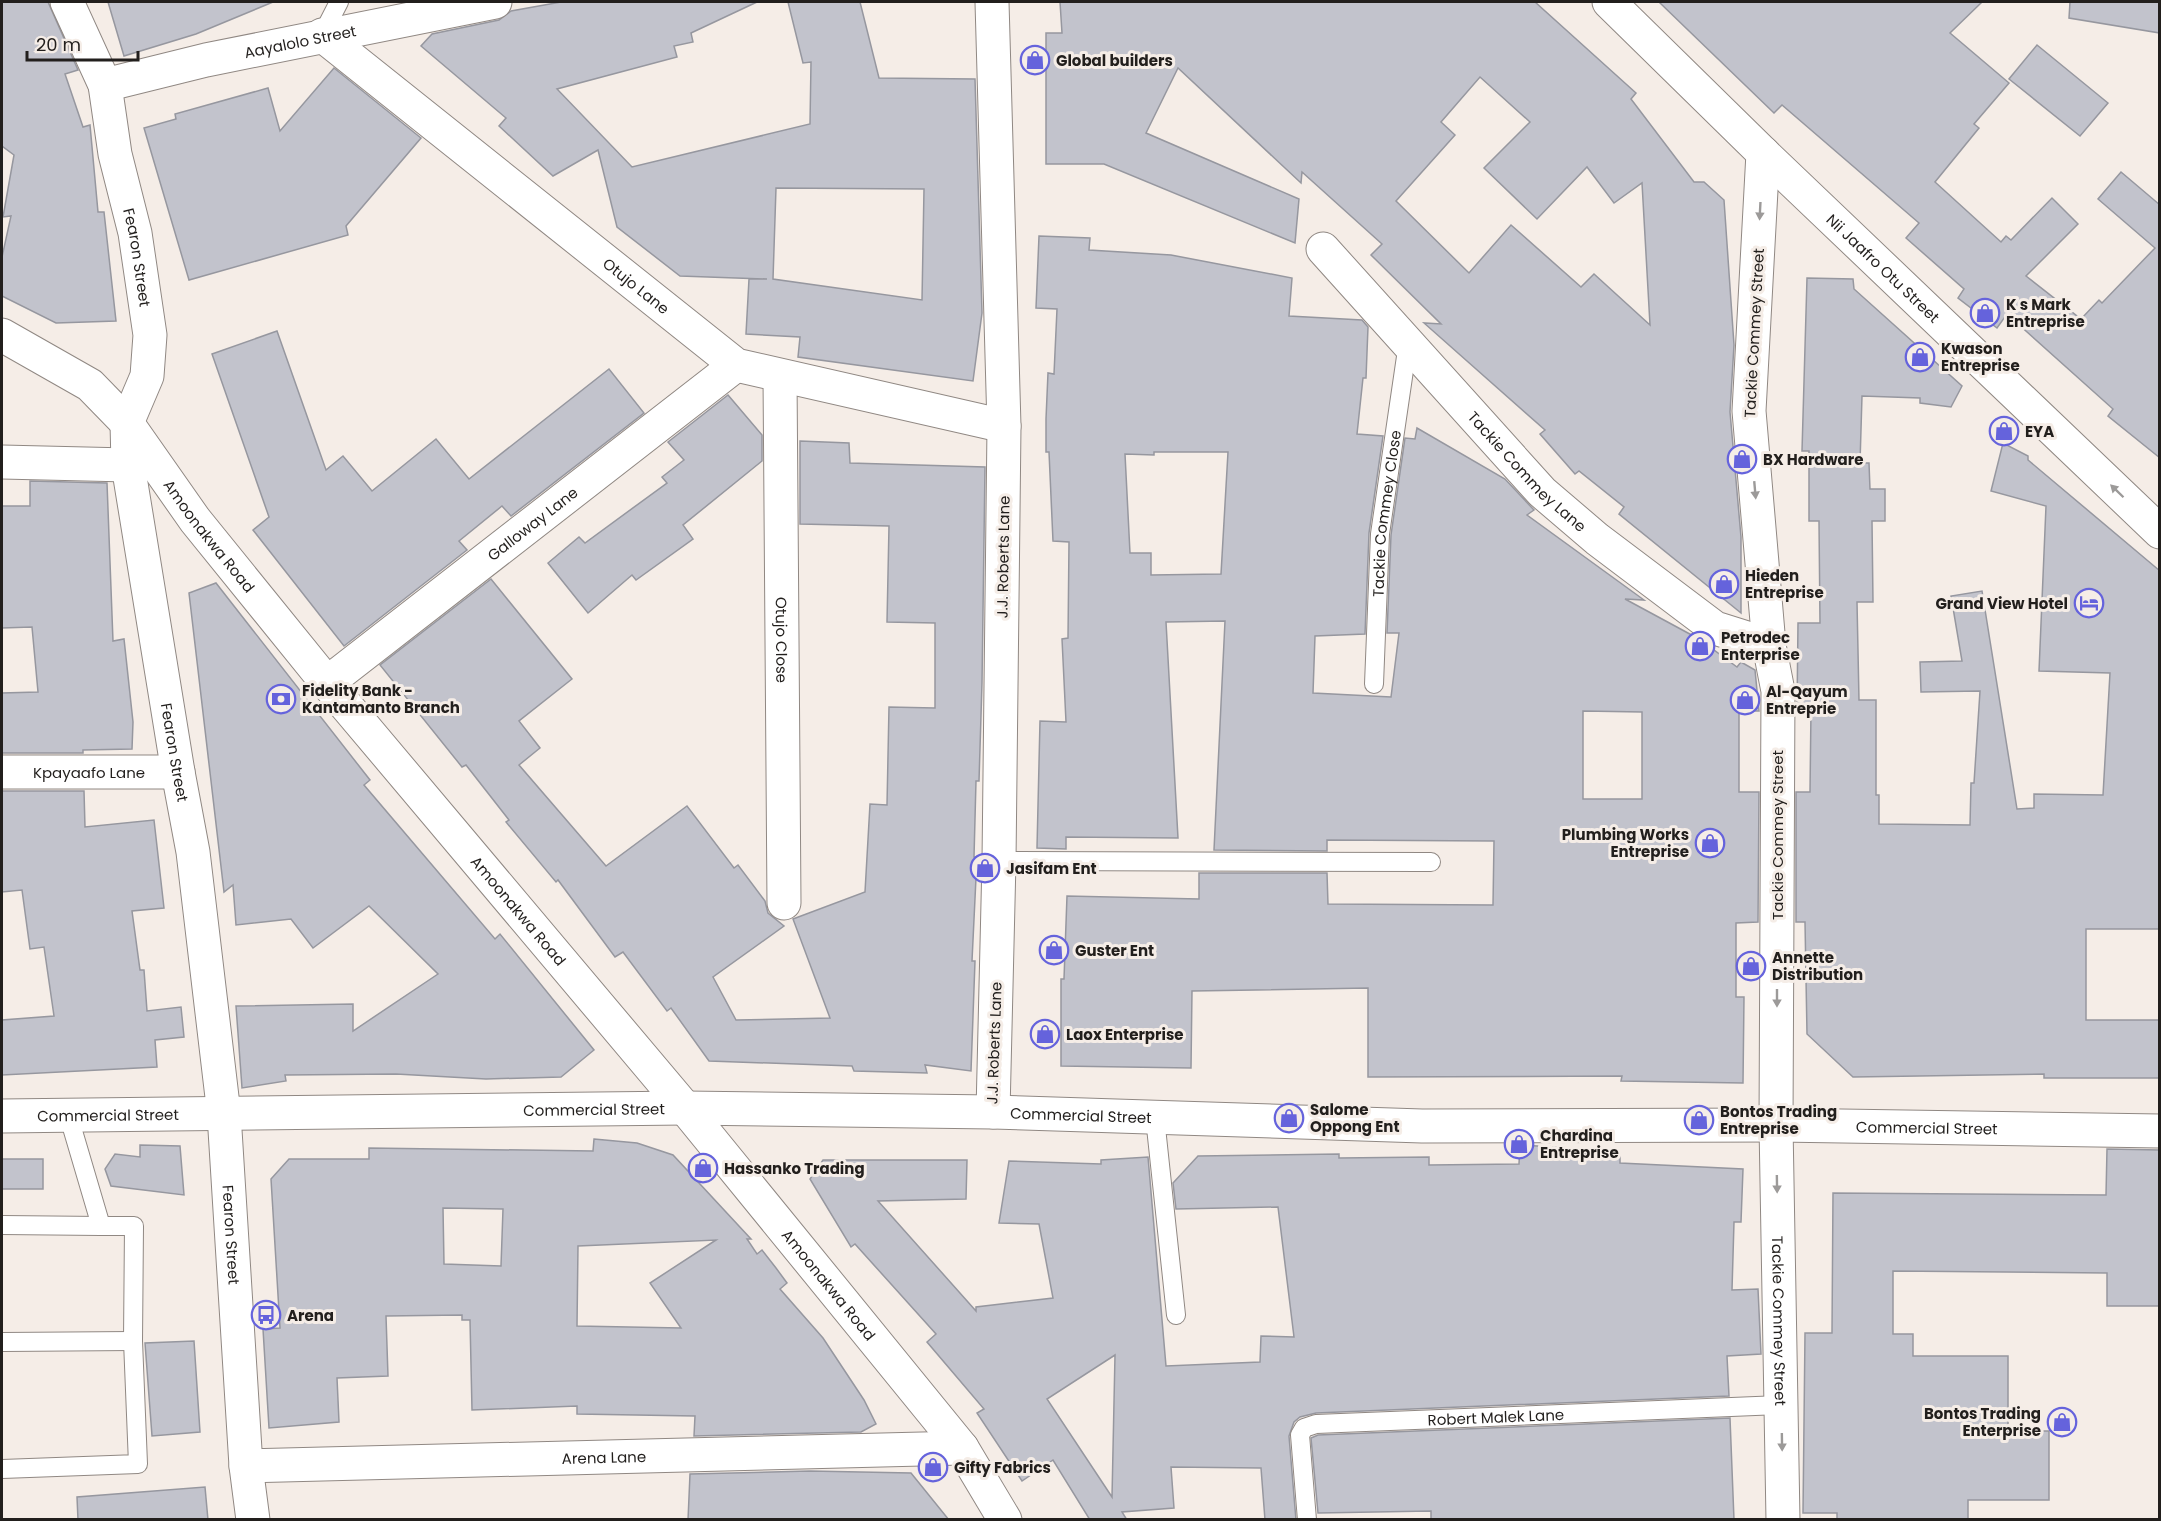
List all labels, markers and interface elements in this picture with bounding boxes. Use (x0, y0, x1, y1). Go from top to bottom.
street label: Aayalolo Street (242, 20, 358, 63)
scale bar (27, 24, 138, 62)
text: 20 m (36, 32, 81, 57)
shop icon: Global builders (1019, 44, 1051, 76)
place label: Global builders (1056, 50, 1173, 71)
one-way arrow (1755, 202, 1764, 221)
street label: Fearon Street (119, 206, 156, 308)
street label: Nii Jaafro Otu Street (1822, 209, 1945, 327)
street label: Tackie Commey Street (1739, 248, 1769, 418)
street label: Otujo Lane (599, 252, 674, 319)
place label: K s Mark Entreprise (2006, 294, 2085, 332)
shop icon: K s Mark Entreprise (1969, 297, 2001, 329)
place label: Kwason Entreprise (1941, 338, 2020, 376)
shop icon: Kwason Entreprise (1904, 341, 1936, 373)
street label: Tackie Commey Lane (1463, 406, 1591, 536)
shop icon: EYA (1988, 415, 2020, 447)
place label: EYA (2025, 421, 2054, 442)
street label: Tackie Commey Close (1367, 429, 1406, 598)
shop icon: BX Hardware (1726, 443, 1758, 475)
place label: BX Hardware (1763, 449, 1863, 470)
street label: Amoonakwa Road (159, 475, 260, 597)
one-way arrow (1750, 480, 1760, 499)
street label: Galloway Lane (483, 482, 582, 565)
one-way arrow (2111, 485, 2125, 499)
street label: J.J. Roberts Lane (991, 495, 1015, 619)
place label: Hieden Entreprise (1745, 565, 1824, 603)
shop icon: Hieden Entreprise (1708, 568, 1740, 600)
hotel icon: Grand View Hotel (2073, 587, 2105, 619)
place label: Grand View Hotel (1935, 593, 2068, 614)
street label: Otujo Close (771, 597, 793, 683)
place label: Petrodec Enterprise (1721, 627, 1800, 665)
shop icon: Petrodec Enterprise (1684, 630, 1716, 662)
place label: Fidelity Bank - Kantamanto Branch (302, 680, 460, 718)
place label: Al-Qayum Entreprie (1766, 681, 1848, 719)
bank icon: Fidelity Bank - Kantamanto Branch (265, 683, 297, 715)
shop icon: Al-Qayum Entreprie (1729, 684, 1761, 716)
street label: Fearon Street (156, 701, 194, 804)
street label: Tackie Commey Street (1767, 750, 1788, 920)
street label: Kpayaafo Lane (33, 762, 145, 783)
place label: Plumbing Works Entreprise (1562, 824, 1689, 862)
shop icon: Plumbing Works Entreprise (1694, 827, 1726, 859)
street label: Amoonakwa Road (466, 851, 571, 970)
shop icon: Jasifam Ent (969, 852, 1001, 884)
place label: Jasifam Ent (1006, 858, 1097, 879)
shop icon: Guster Ent (1038, 934, 1070, 966)
place label: Guster Ent (1075, 940, 1154, 961)
place label: Annette Distribution (1772, 947, 1863, 985)
shop icon: Annette Distribution (1735, 950, 1767, 982)
street label: J.J. Roberts Lane (981, 981, 1007, 1105)
one-way arrow (1772, 989, 1782, 1008)
shop icon: Laox Enterprise (1029, 1018, 1061, 1050)
place label: Laox Enterprise (1066, 1024, 1184, 1045)
street label: Commercial Street (523, 1098, 665, 1120)
place label: Salome Oppong Ent (1310, 1099, 1400, 1137)
place label: Bontos Trading Entreprise (1720, 1101, 1837, 1139)
street label: Commercial Street (1010, 1102, 1152, 1128)
shop icon: Salome Oppong Ent (1273, 1102, 1305, 1134)
street label: Commercial Street (37, 1103, 179, 1126)
shop icon: Bontos Trading Entreprise (1683, 1104, 1715, 1136)
street label: Commercial Street (1856, 1116, 1998, 1139)
place label: Chardina Entreprise (1540, 1125, 1619, 1163)
shop icon: Chardina Entreprise (1503, 1128, 1535, 1160)
shop icon: Hassanko Trading (687, 1152, 719, 1184)
place label: Hassanko Trading (724, 1158, 865, 1179)
one-way arrow (1773, 1174, 1782, 1193)
street label: Fearon Street (218, 1184, 245, 1285)
street label: Amoonakwa Road (777, 1225, 881, 1345)
street label: Tackie Commey Street (1767, 1236, 1791, 1406)
bus stop icon: Arena (250, 1299, 282, 1331)
place label: Arena (287, 1305, 334, 1326)
street label: Robert Malek Lane (1427, 1403, 1565, 1430)
place label: Bontos Trading Enterprise (1924, 1403, 2041, 1441)
shop icon: Bontos Trading Enterprise (2046, 1406, 2078, 1438)
one-way arrow (1777, 1432, 1787, 1451)
street label: Arena Lane (561, 1445, 646, 1469)
shop icon: Gifty Fabrics (917, 1451, 949, 1483)
place label: Gifty Fabrics (954, 1457, 1051, 1478)

